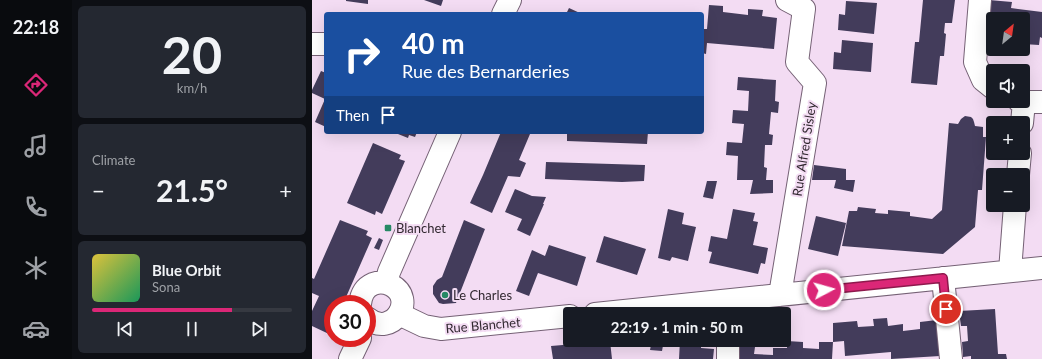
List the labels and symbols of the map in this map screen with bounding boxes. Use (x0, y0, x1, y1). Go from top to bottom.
north arrow (986, 12, 1030, 56)
street label: Rue Alfred Sisley (789, 100, 819, 197)
place label: Blanchet (396, 220, 446, 236)
marker: Blanchet (383, 223, 393, 233)
position arrow (803, 269, 845, 311)
place label: Le Charles (453, 287, 512, 303)
marker: Le Charles (440, 290, 450, 300)
pin (929, 292, 963, 326)
speed limit sign: 30 (324, 295, 376, 347)
street label: Rue Blanchet (445, 314, 522, 336)

